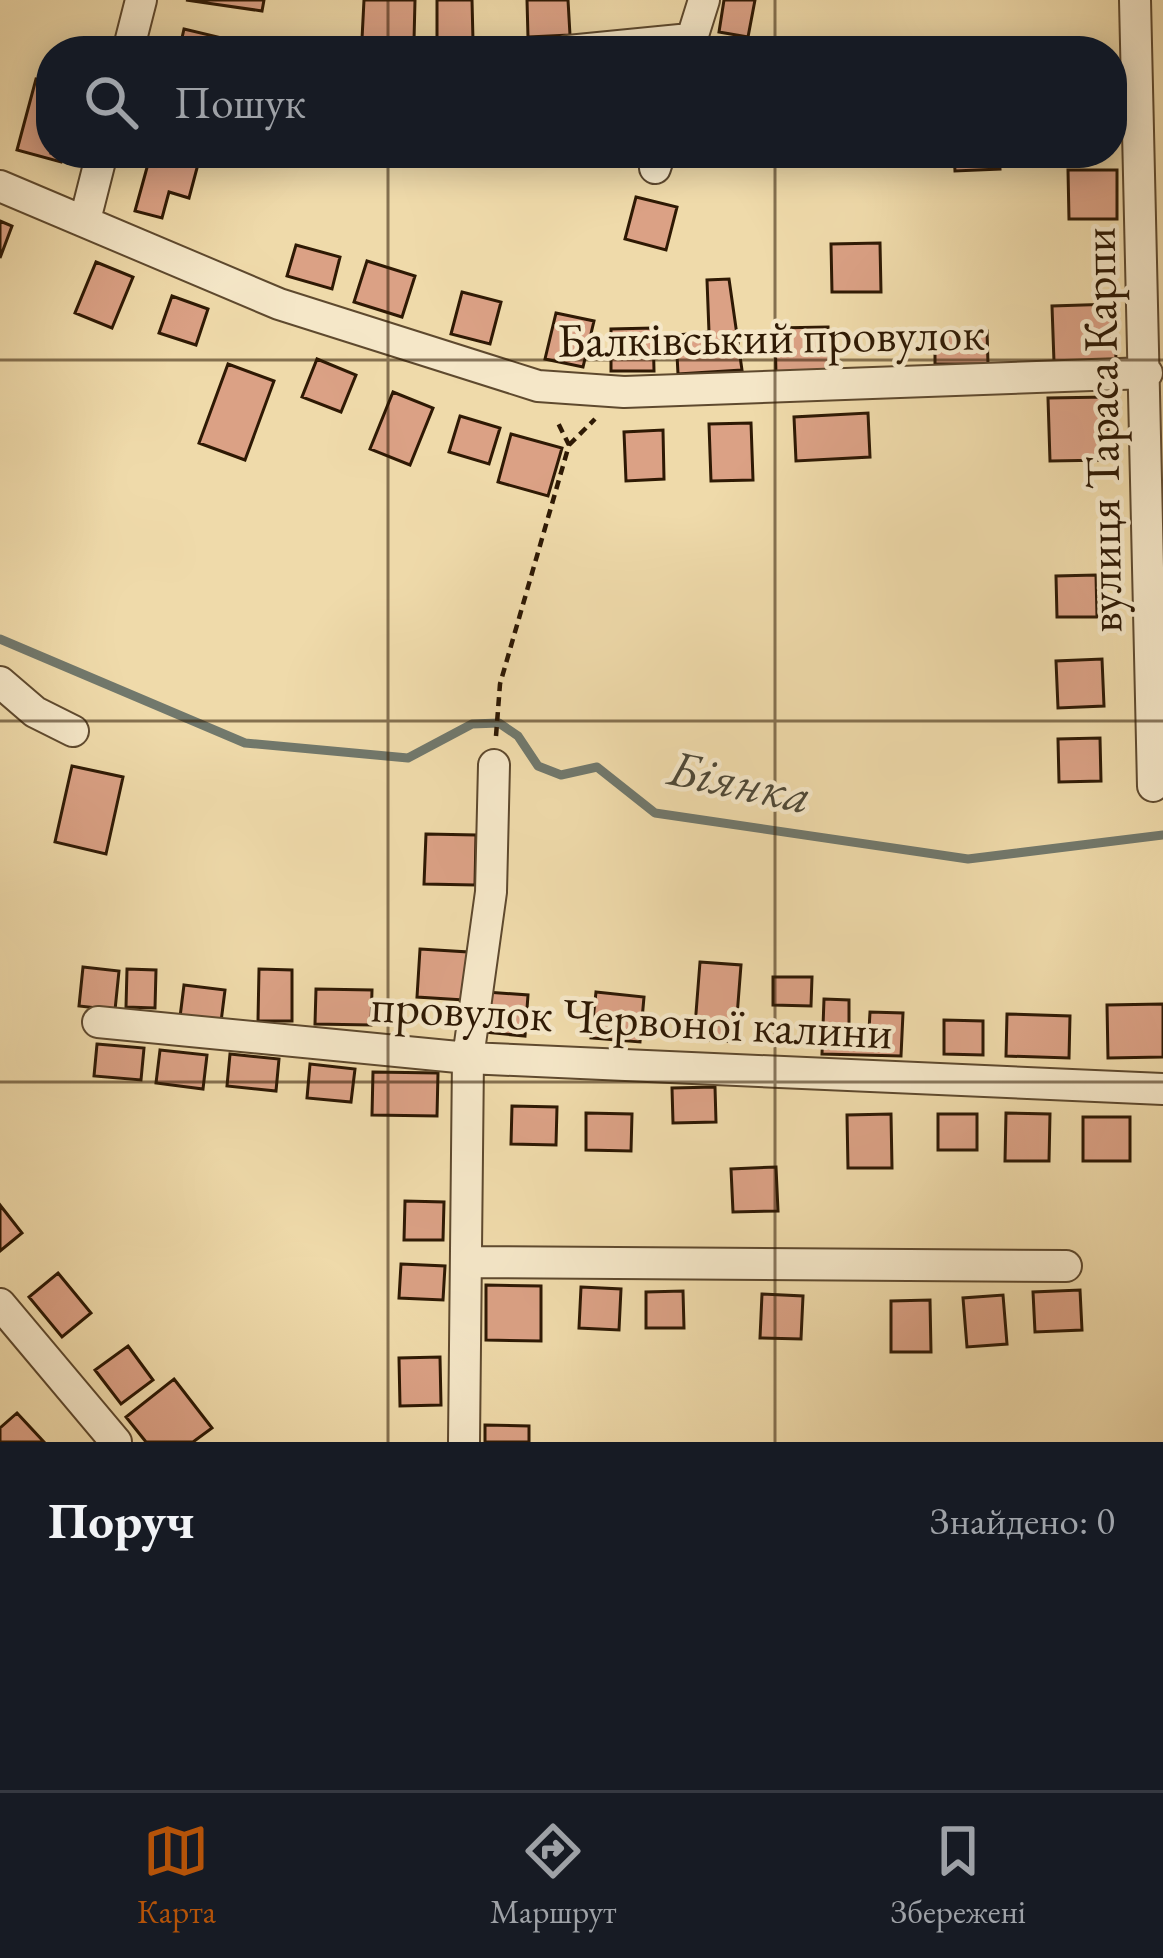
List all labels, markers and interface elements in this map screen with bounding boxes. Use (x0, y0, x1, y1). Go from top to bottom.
search box (36, 36, 1127, 168)
icon: search (78, 69, 144, 135)
text: Пошук (174, 73, 306, 131)
street label: вулиця Тараса Карпи (1066, 227, 1136, 633)
street label: Балківський провулок (556, 301, 986, 371)
water label: Біянка (661, 733, 817, 828)
street label: провулок Червоної калини (370, 973, 894, 1063)
text: Поруч (48, 1487, 194, 1553)
text: Знайдено: 0 (930, 1495, 1115, 1546)
tab: Карта (137, 1818, 216, 1933)
tab: Маршрут (490, 1818, 616, 1933)
tab: Збережені (891, 1818, 1026, 1933)

